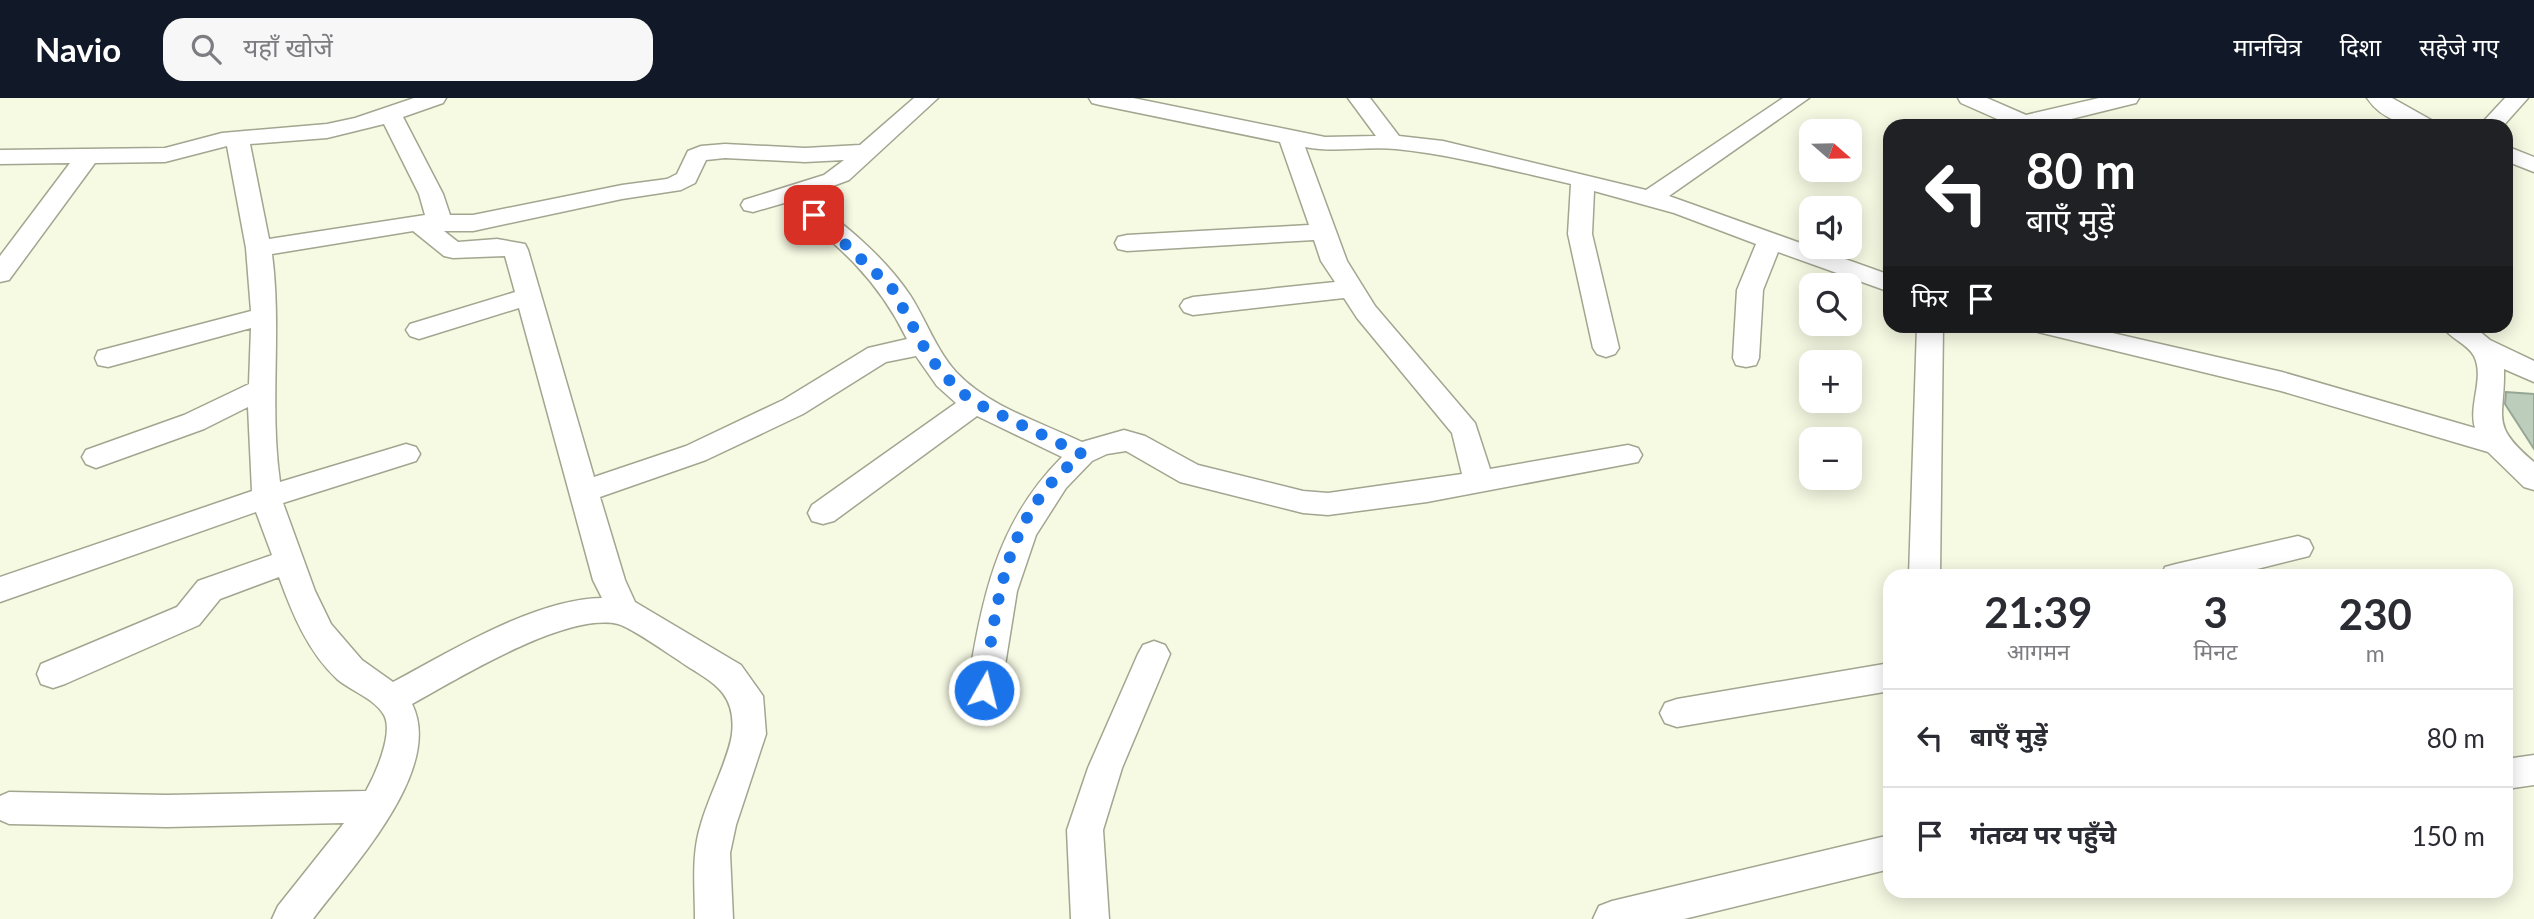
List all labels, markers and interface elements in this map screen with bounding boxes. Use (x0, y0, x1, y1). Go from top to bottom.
search box (163, 18, 653, 81)
text: Navio (35, 29, 121, 69)
icon: search (187, 30, 225, 68)
text: यहाँ खोजें (243, 31, 333, 63)
text: मानचित्र (2233, 32, 2302, 61)
text: दिशा (2340, 32, 2381, 61)
text: सहेजे गए (2419, 32, 2499, 61)
north arrow (1799, 119, 1862, 182)
map controls (1799, 119, 1862, 490)
text: 80 m (2026, 141, 2136, 199)
icon: left (1911, 147, 2002, 238)
pin (784, 185, 844, 245)
icon: arrive (795, 196, 833, 234)
button: sound (1799, 196, 1862, 259)
text: बाएँ मुड़ें (2026, 200, 2115, 239)
button: search (1799, 273, 1862, 336)
icon: arrive (1962, 280, 2000, 318)
text: फिर (1911, 281, 1948, 313)
button: + (1799, 350, 1862, 413)
button: − (1799, 427, 1862, 490)
text: 21:39 (1984, 587, 2092, 637)
text: 3 (2203, 587, 2228, 637)
text: 230 (2339, 589, 2412, 639)
text: आगमन (2007, 637, 2070, 665)
text: मिनट (2194, 637, 2238, 665)
text: m (2366, 639, 2385, 667)
position arrow (947, 653, 1021, 727)
icon: left (1911, 719, 1949, 757)
text: बाएँ मुड़ें (1970, 720, 2048, 752)
text: 80 m (2427, 722, 2485, 754)
icon: arrive (1911, 817, 1949, 855)
text: गंतव्य पर पहुँचे (1970, 818, 2116, 850)
text: 150 m (2412, 820, 2485, 852)

